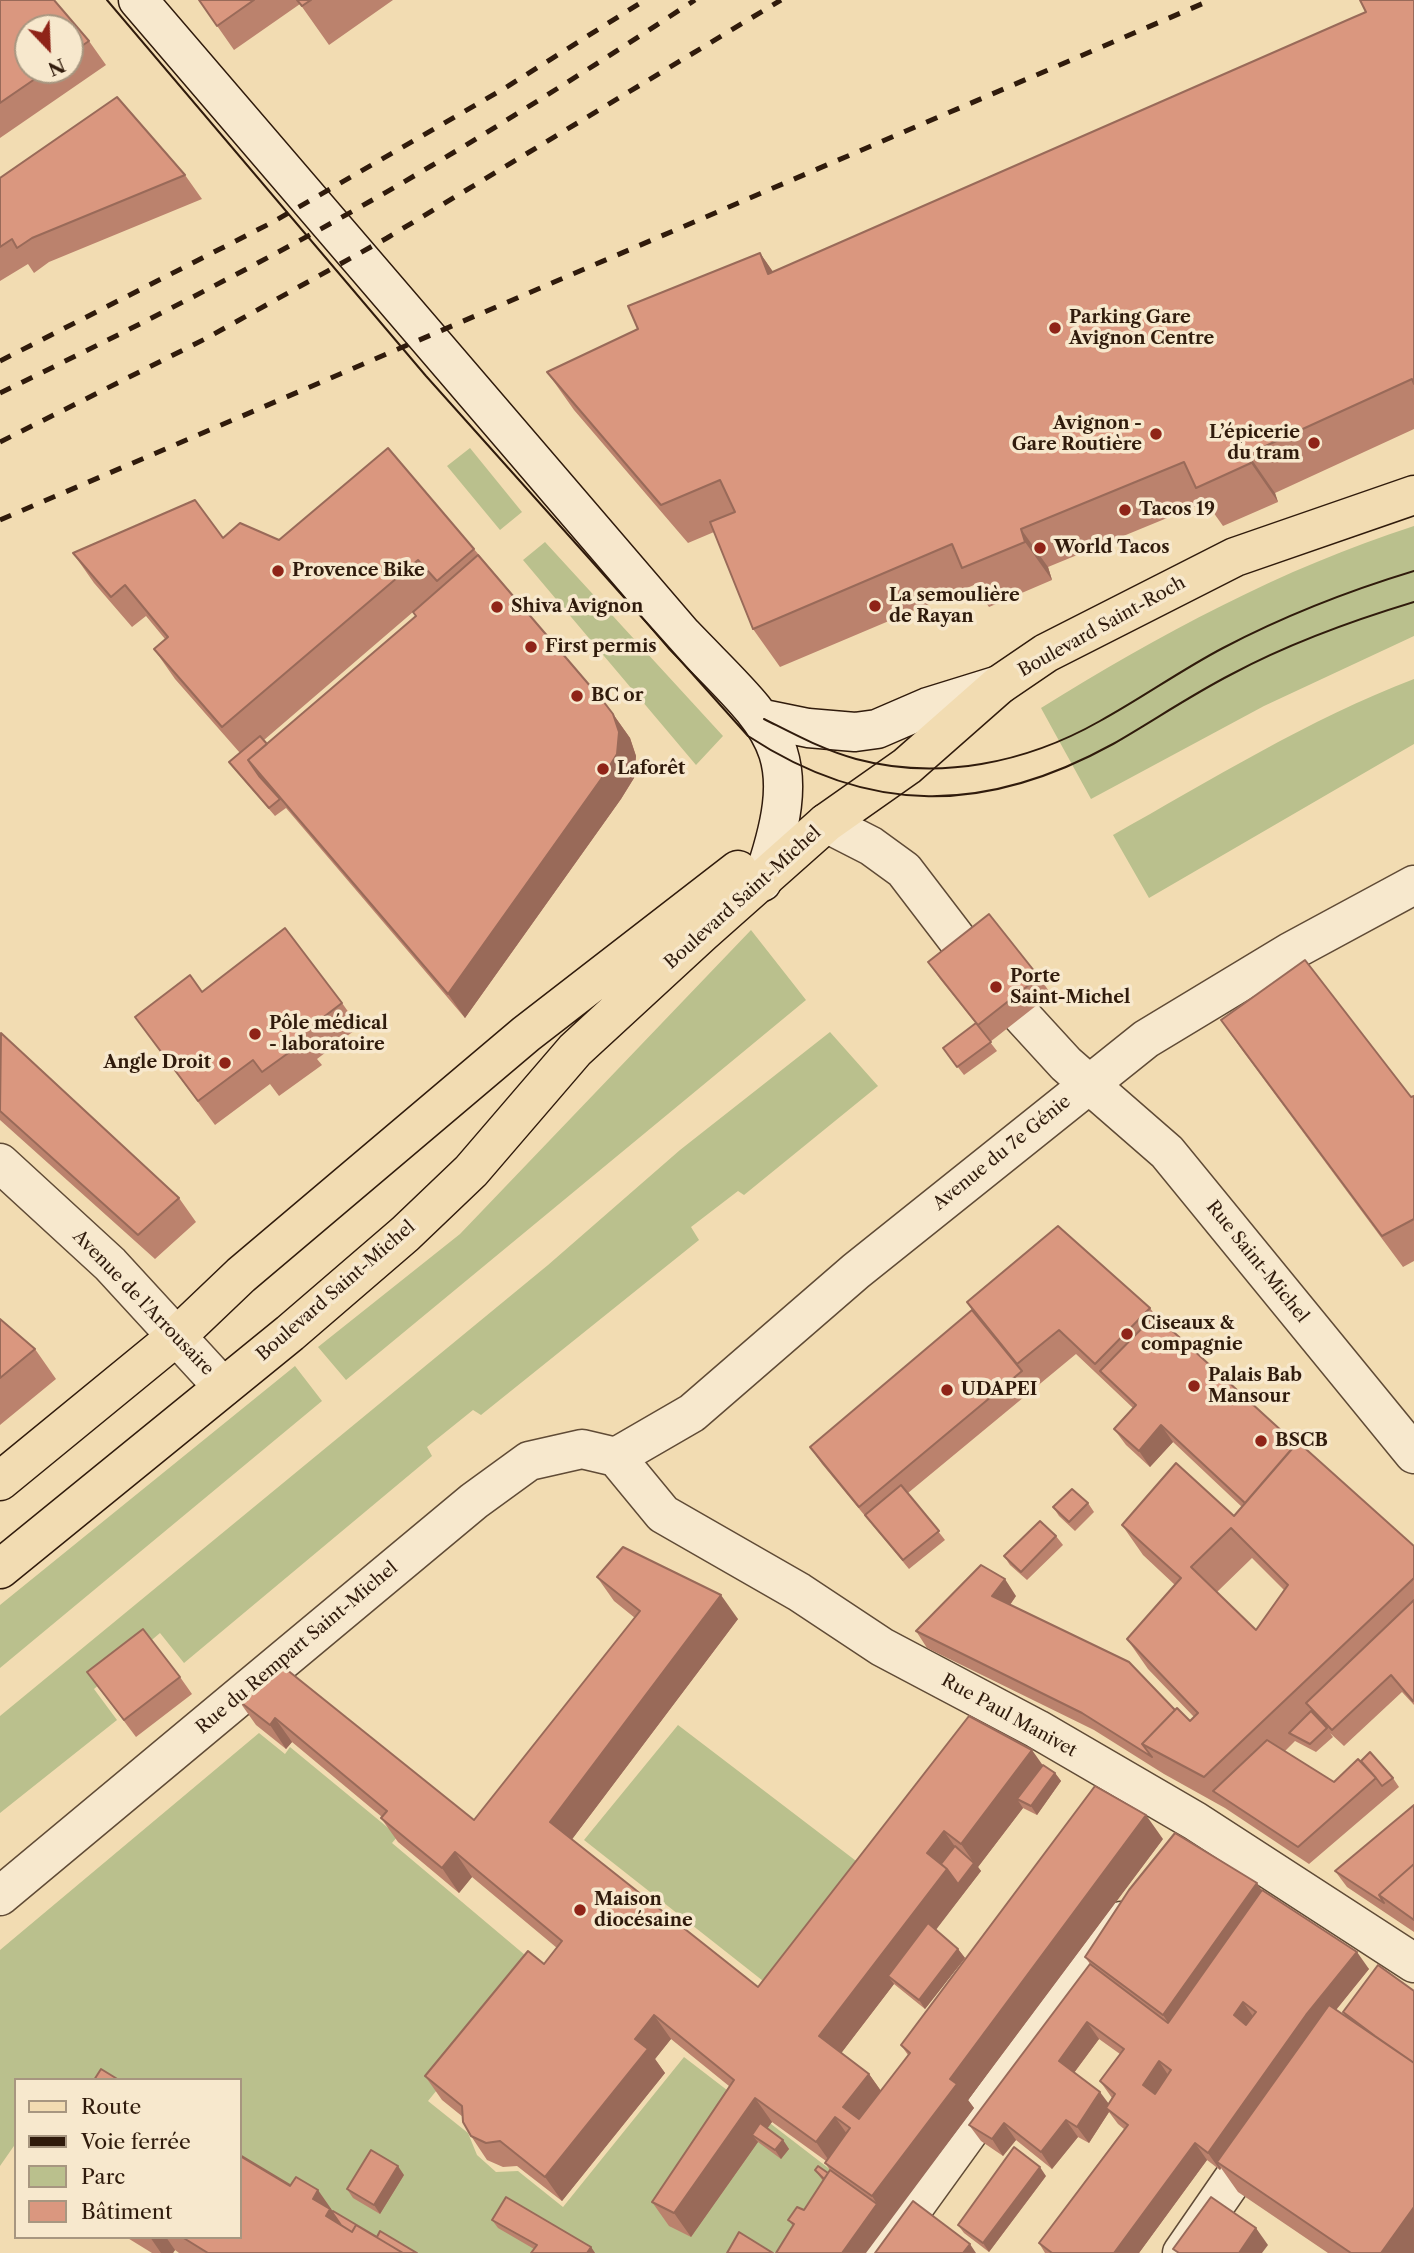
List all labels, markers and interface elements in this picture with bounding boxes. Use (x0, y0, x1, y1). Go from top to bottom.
north arrow (14, 14, 84, 84)
text: N (45, 53, 69, 81)
place label: Parking Gare Avignon Centre (1069, 307, 1214, 350)
marker: Parking Gare Avignon Centre (1047, 320, 1063, 336)
place label: Avignon - Gare Routière (1012, 413, 1142, 456)
place label: L’épicerie du tram (1209, 422, 1300, 464)
marker: Avignon - Gare Routière (1148, 426, 1164, 442)
marker: L’épicerie du tram (1306, 435, 1322, 451)
place label: Tacos 19 (1139, 499, 1215, 521)
marker: Tacos 19 (1117, 502, 1133, 518)
place label: World Tacos (1054, 537, 1170, 559)
marker: World Tacos (1032, 540, 1048, 556)
place label: Provence Bike (292, 560, 425, 582)
marker: Provence Bike (270, 563, 286, 579)
street label: Boulevard Saint-Roch (1015, 572, 1189, 682)
place label: La semoulière de Rayan (889, 585, 1020, 628)
place label: Shiva Avignon (511, 596, 643, 618)
marker: La semoulière de Rayan (867, 598, 883, 614)
marker: Shiva Avignon (489, 599, 505, 615)
place label: First permis (545, 636, 657, 658)
marker: First permis (523, 639, 539, 655)
place label: BC or (591, 685, 644, 707)
marker: BC or (569, 688, 585, 704)
place label: Laforêt (617, 758, 685, 780)
marker: Laforêt (595, 761, 611, 777)
street label: Boulevard Saint-Michel (660, 822, 826, 974)
place label: Porte Saint-Michel (1010, 966, 1130, 1009)
marker: Porte Saint-Michel (988, 979, 1004, 995)
place label: Pôle médical - laboratoire (269, 1013, 388, 1056)
marker: Pôle médical - laboratoire (247, 1026, 263, 1042)
place label: Angle Droit (103, 1052, 211, 1074)
marker: Angle Droit (217, 1055, 233, 1071)
street label: Avenue du 7e Génie (929, 1091, 1075, 1215)
street label: Rue Saint-Michel (1201, 1197, 1313, 1327)
street label: Boulevard Saint-Michel (252, 1216, 420, 1366)
street label: Avenue de l'Arrousaire (68, 1226, 218, 1380)
place label: Ciseaux & compagnie (1141, 1313, 1243, 1356)
marker: Ciseaux & compagnie (1119, 1326, 1135, 1342)
place label: Palais Bab Mansour (1208, 1365, 1302, 1408)
marker: Palais Bab Mansour (1186, 1378, 1202, 1394)
place label: UDAPEI (961, 1379, 1037, 1401)
marker: UDAPEI (939, 1382, 955, 1398)
place label: BSCB (1275, 1430, 1328, 1452)
marker: BSCB (1253, 1433, 1269, 1449)
street label: Rue du Rempart Saint-Michel (192, 1557, 402, 1739)
street label: Rue Paul Manivet (938, 1670, 1080, 1762)
place label: Maison diocésaine (594, 1889, 693, 1932)
marker: Maison diocésaine (572, 1902, 588, 1918)
legend (14, 2078, 242, 2239)
text: Route (81, 2094, 141, 2119)
text: Voie ferrée (81, 2129, 191, 2154)
text: Parc (81, 2164, 125, 2189)
text: Bâtiment (81, 2199, 172, 2224)

